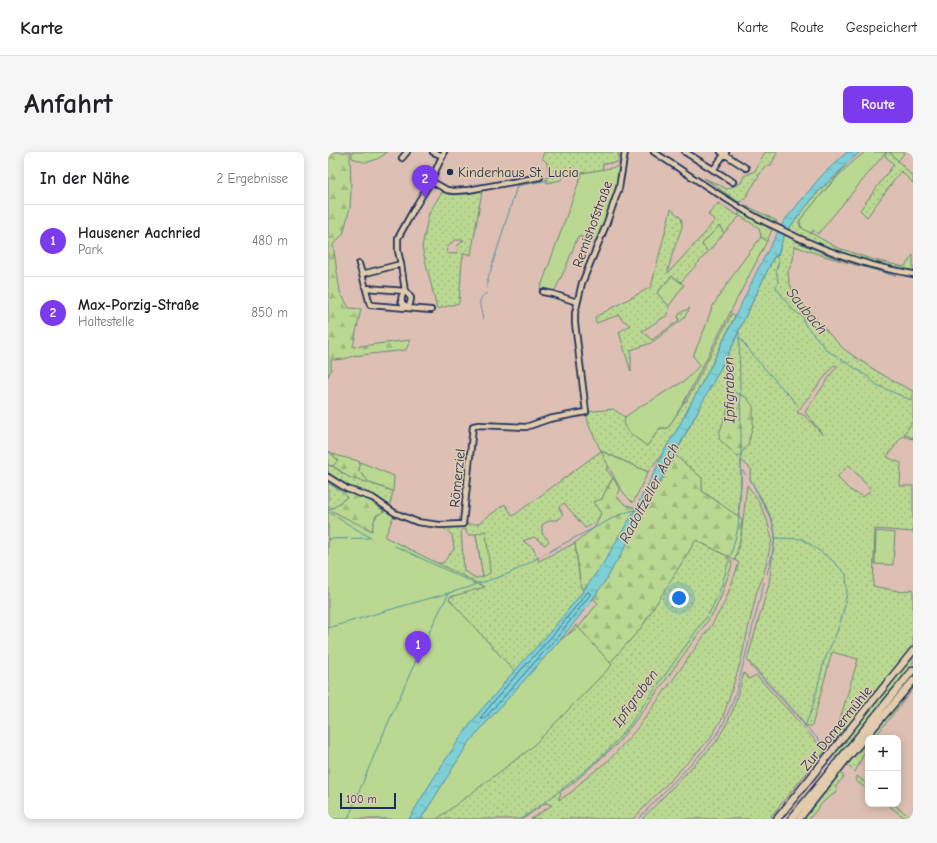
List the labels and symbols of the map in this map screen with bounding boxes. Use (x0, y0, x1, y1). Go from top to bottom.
place label: Kinderhaus St. Lucia (458, 164, 579, 181)
pin: 2 (412, 165, 438, 198)
marker: Kinderhaus St. Lucia (445, 167, 455, 177)
street label: Remishofstraße (569, 178, 616, 270)
water label: Saubach (783, 284, 831, 338)
water label: Ipfigraben (719, 357, 739, 424)
water label: Radolfzeller Aach (615, 440, 683, 546)
street label: Römerziel (446, 448, 469, 508)
your location (669, 588, 689, 608)
pin: 1 (405, 631, 431, 664)
water label: Ipfigraben (608, 666, 662, 731)
street label: Zur Dornermühle (797, 683, 876, 774)
scale bar (340, 791, 396, 810)

